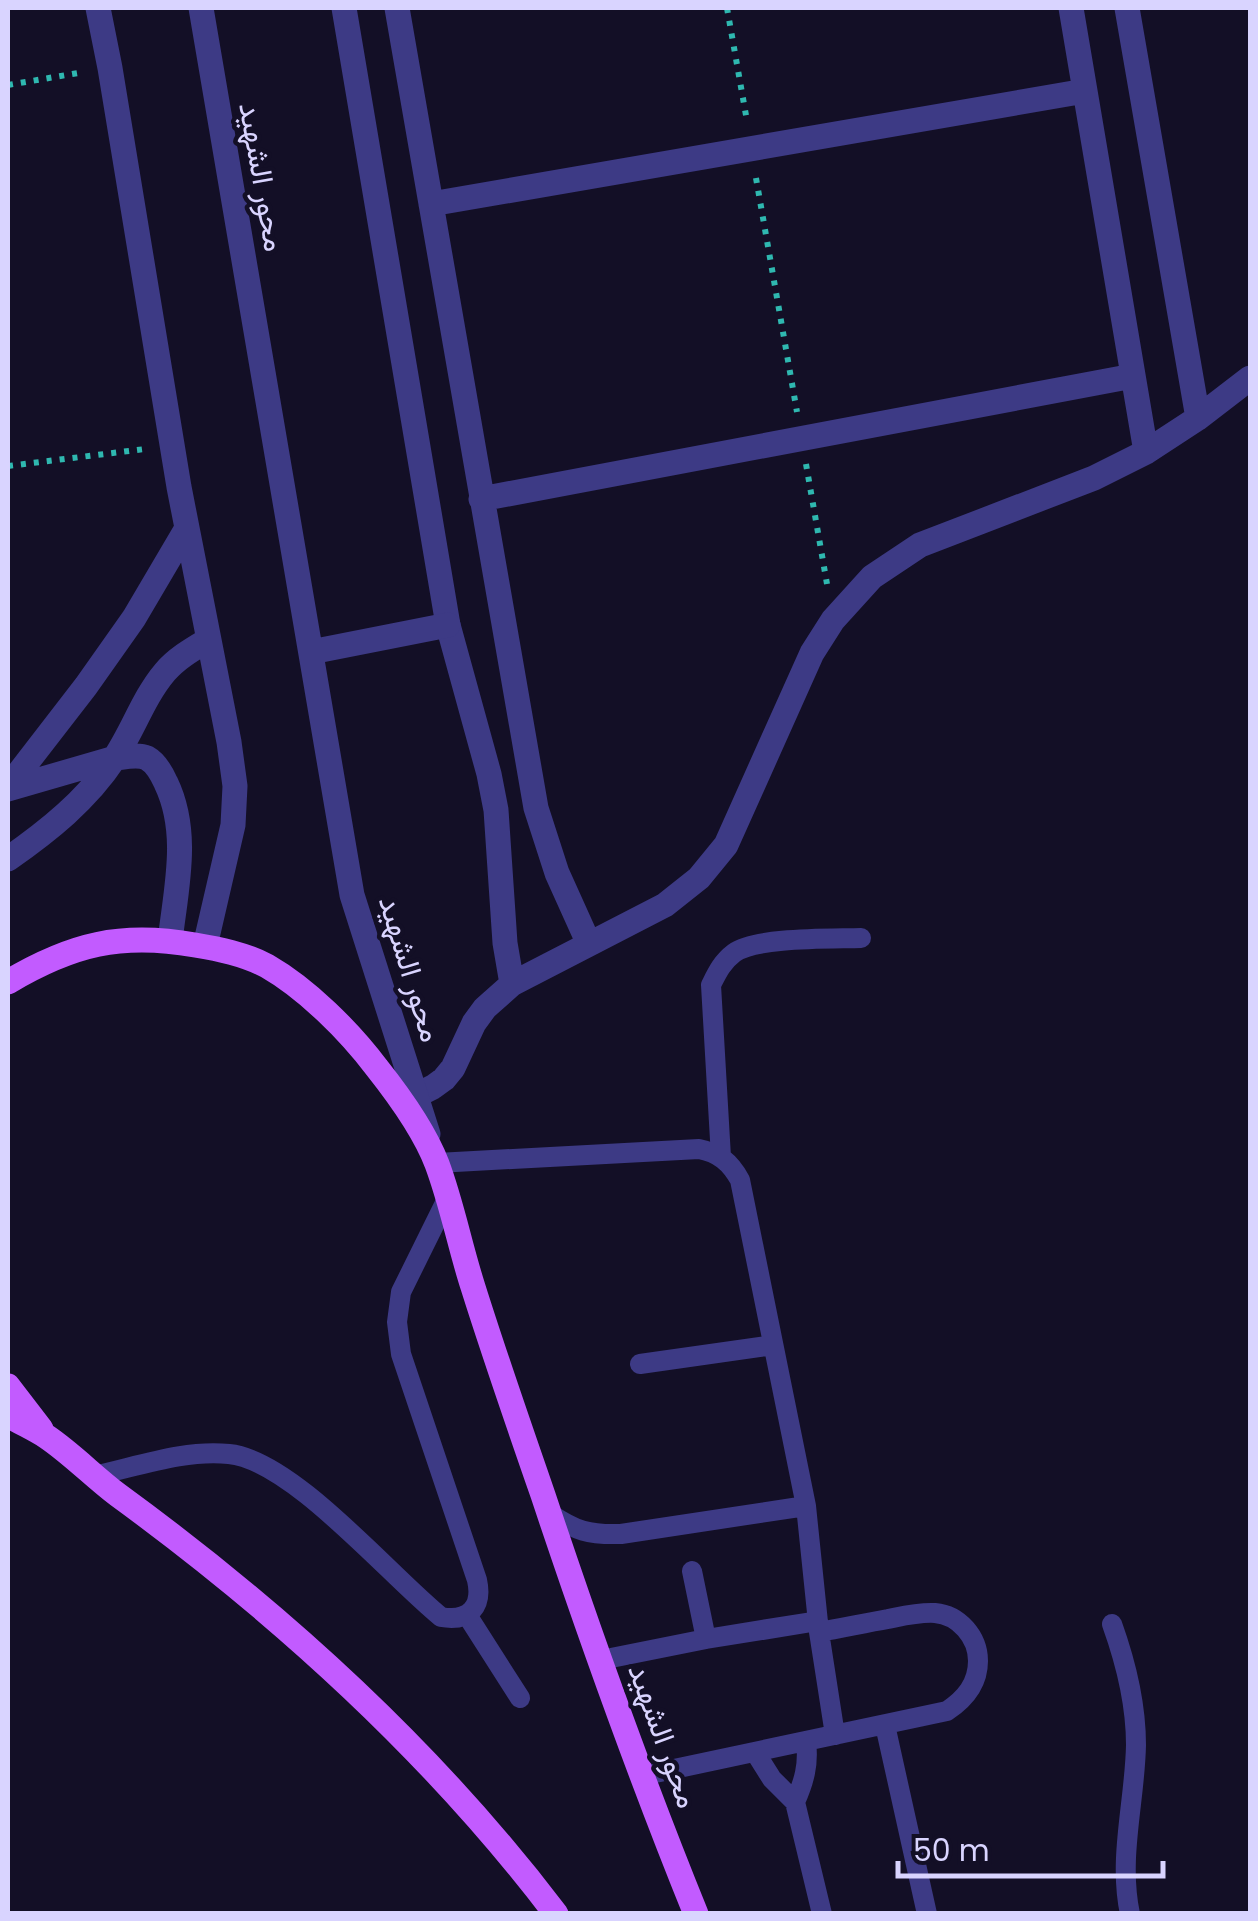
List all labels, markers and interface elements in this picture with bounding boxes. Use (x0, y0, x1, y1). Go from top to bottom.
street label: محور الشهيد (228, 99, 297, 255)
street label: محور الشهيد (368, 890, 453, 1047)
street label: محور الشهيد (617, 1658, 709, 1814)
scale bar (898, 1816, 1163, 1878)
text: 50 m (913, 1829, 990, 1872)

